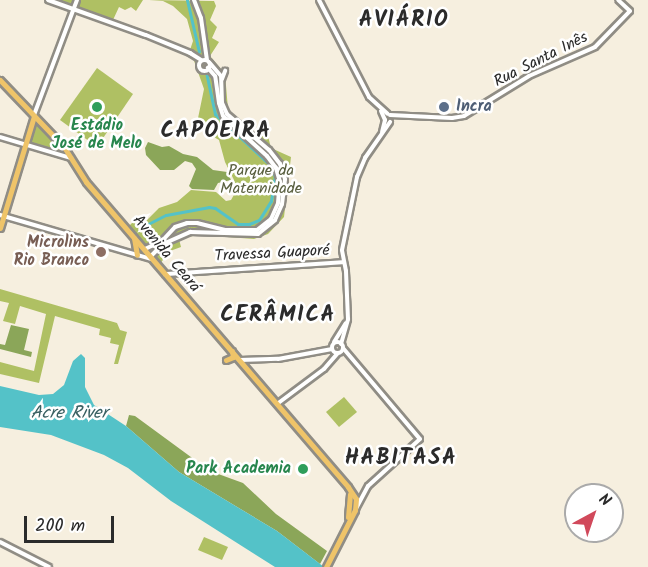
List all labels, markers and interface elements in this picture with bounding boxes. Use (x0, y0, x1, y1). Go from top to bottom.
district label: AVIÁRIO (359, 8, 449, 34)
street label: Rua Santa Inês (491, 28, 591, 92)
place label: Incra (456, 97, 492, 117)
marker: Estádio José de Melo (90, 100, 104, 114)
marker: Incra (437, 100, 451, 114)
place label: Estádio José de Melo (52, 116, 142, 154)
district label: CAPOEIRA (160, 119, 272, 145)
park label: Parque da Maternidade (220, 161, 302, 199)
street label: Avenida Ceará (128, 211, 204, 297)
place label: Microlins Rio Branco (14, 233, 89, 271)
street label: Travessa Guaporé (214, 241, 330, 267)
marker: Microlins Rio Branco (94, 245, 108, 259)
district label: CERÂMICA (220, 303, 336, 329)
water label: Acre River (31, 403, 107, 425)
district label: HABITASA (345, 446, 457, 472)
place label: Park Academia (186, 459, 291, 479)
marker: Park Academia (296, 462, 310, 476)
north arrow (564, 483, 624, 543)
text: N (593, 488, 617, 513)
scale bar (27, 504, 117, 542)
text: 200 m (35, 512, 85, 541)

